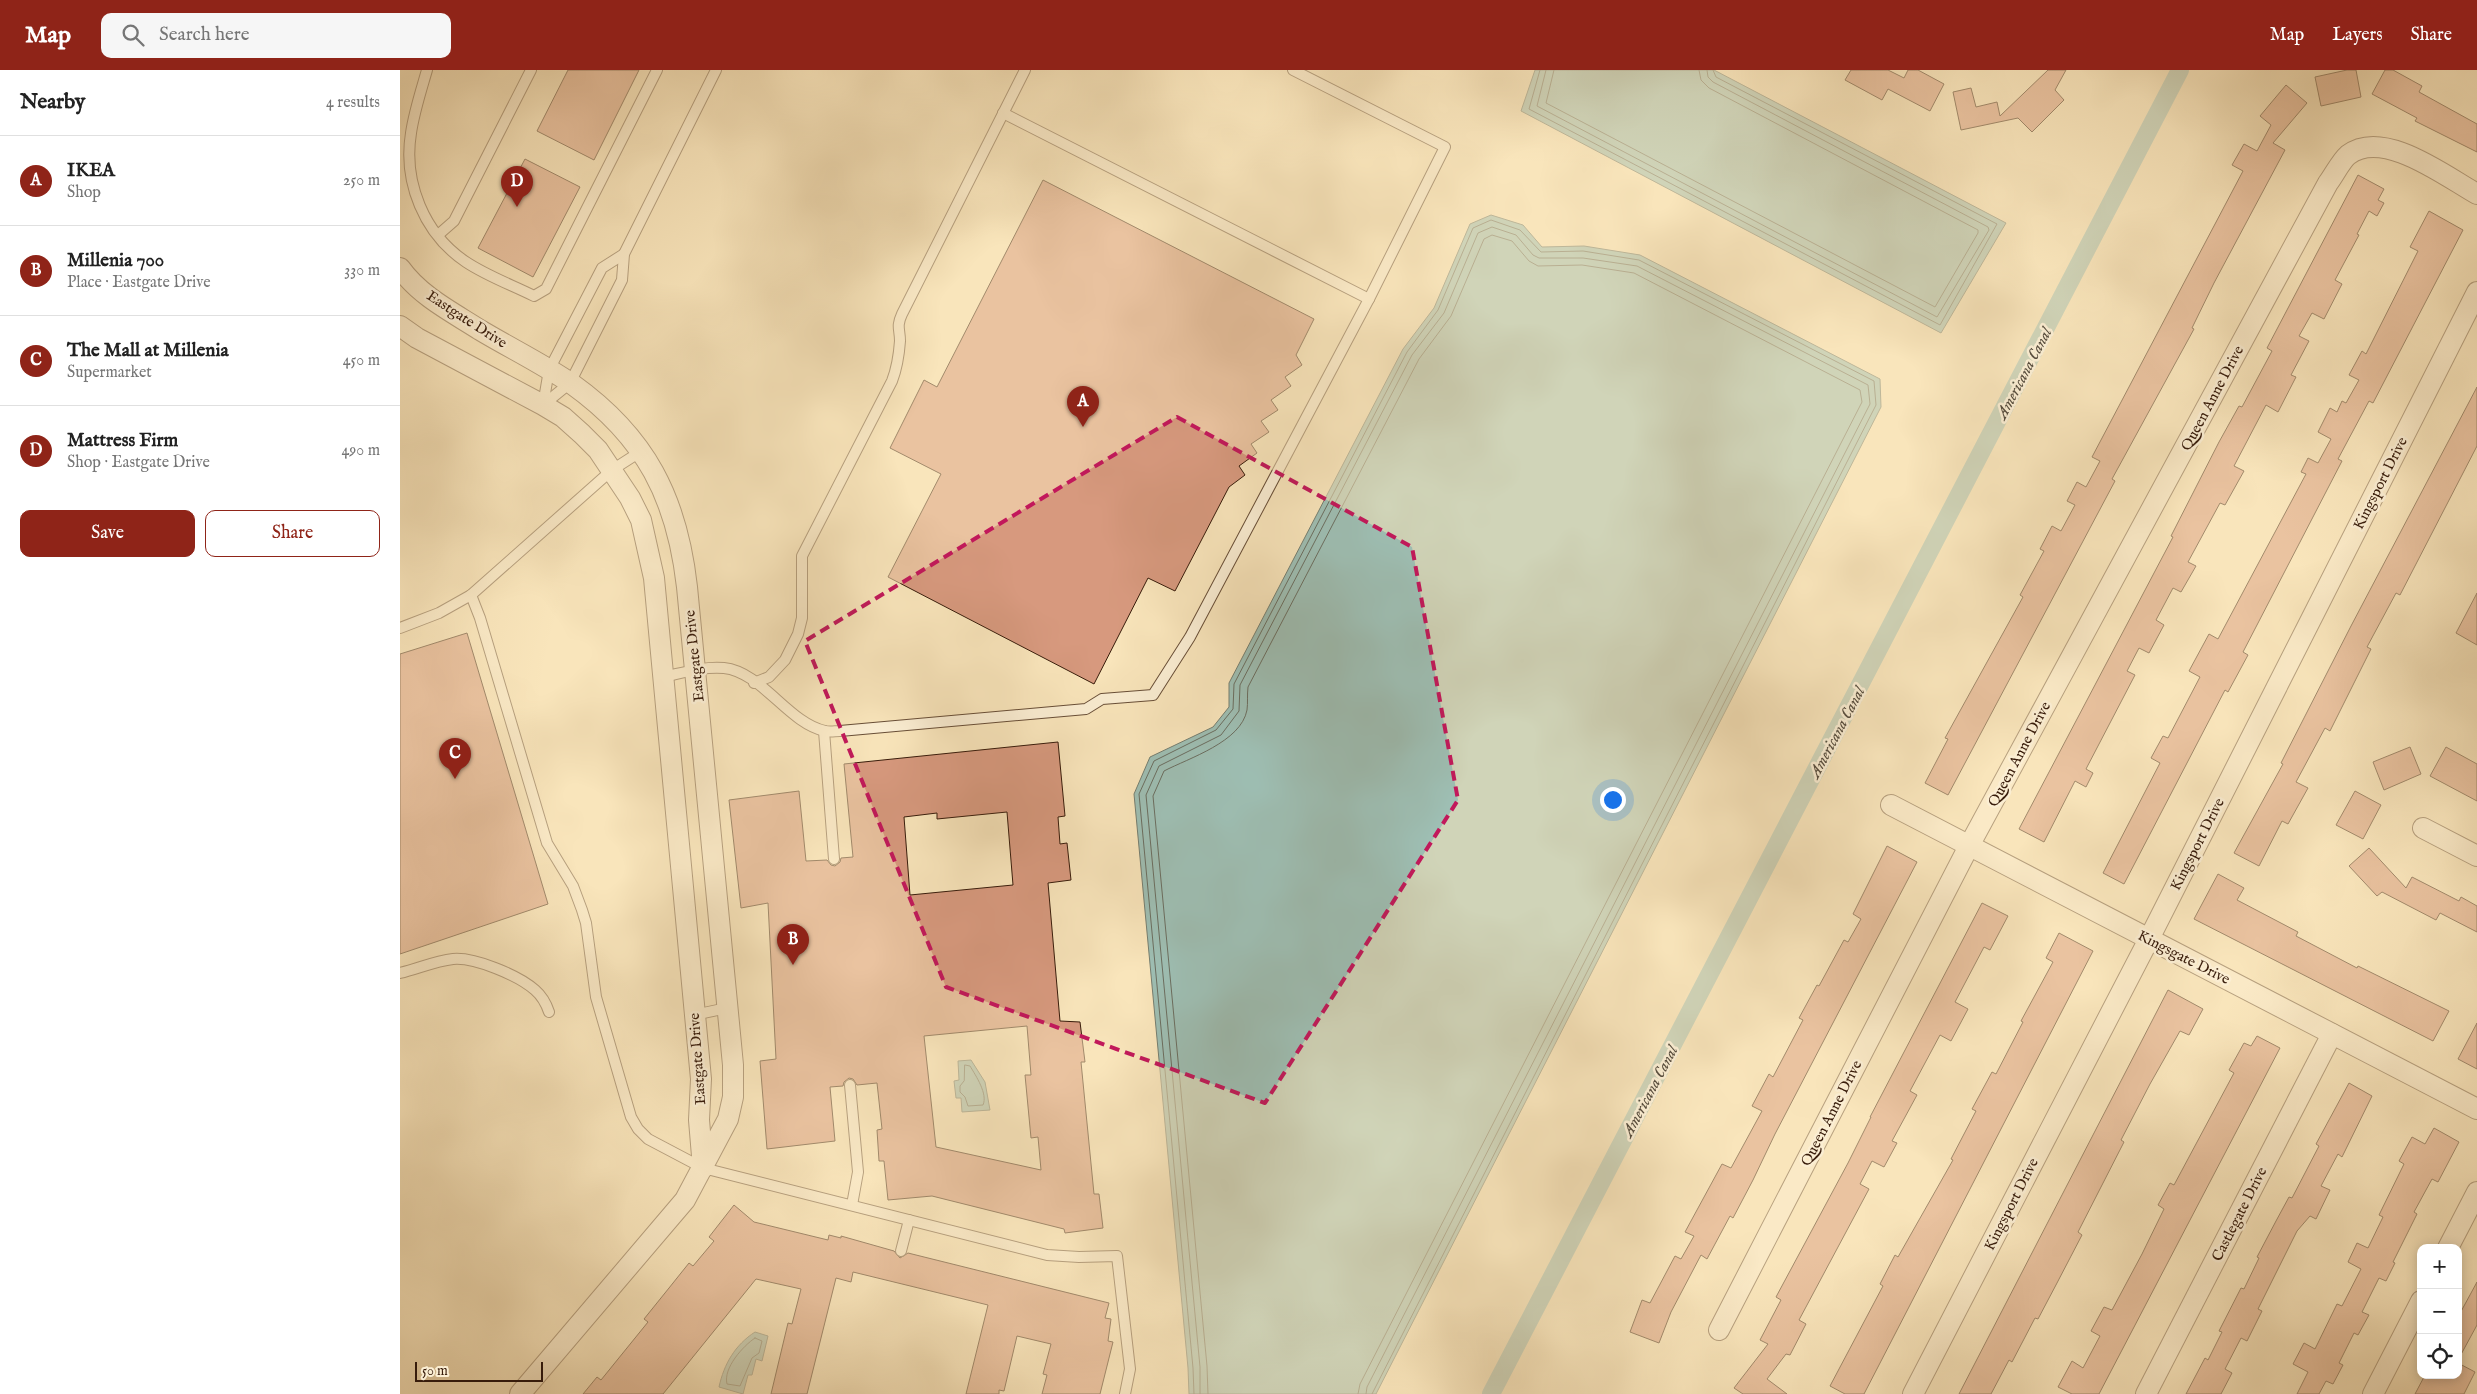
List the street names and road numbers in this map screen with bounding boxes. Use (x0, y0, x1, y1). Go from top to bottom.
street label: Eastgate Drive (423, 286, 511, 353)
street label: Queen Anne Drive (2177, 342, 2248, 454)
street label: Kingsport Drive (2349, 434, 2412, 533)
street label: Eastgate Drive (680, 609, 709, 703)
street label: Queen Anne Drive (1984, 698, 2055, 810)
street label: Kingsport Drive (2166, 795, 2229, 894)
street label: Kingsgate Drive (2134, 926, 2233, 989)
street label: Eastgate Drive (685, 1012, 710, 1106)
street label: Queen Anne Drive (1797, 1057, 1866, 1169)
street label: Kingsport Drive (1980, 1155, 2043, 1254)
street label: Castlegate Drive (2208, 1164, 2271, 1265)

